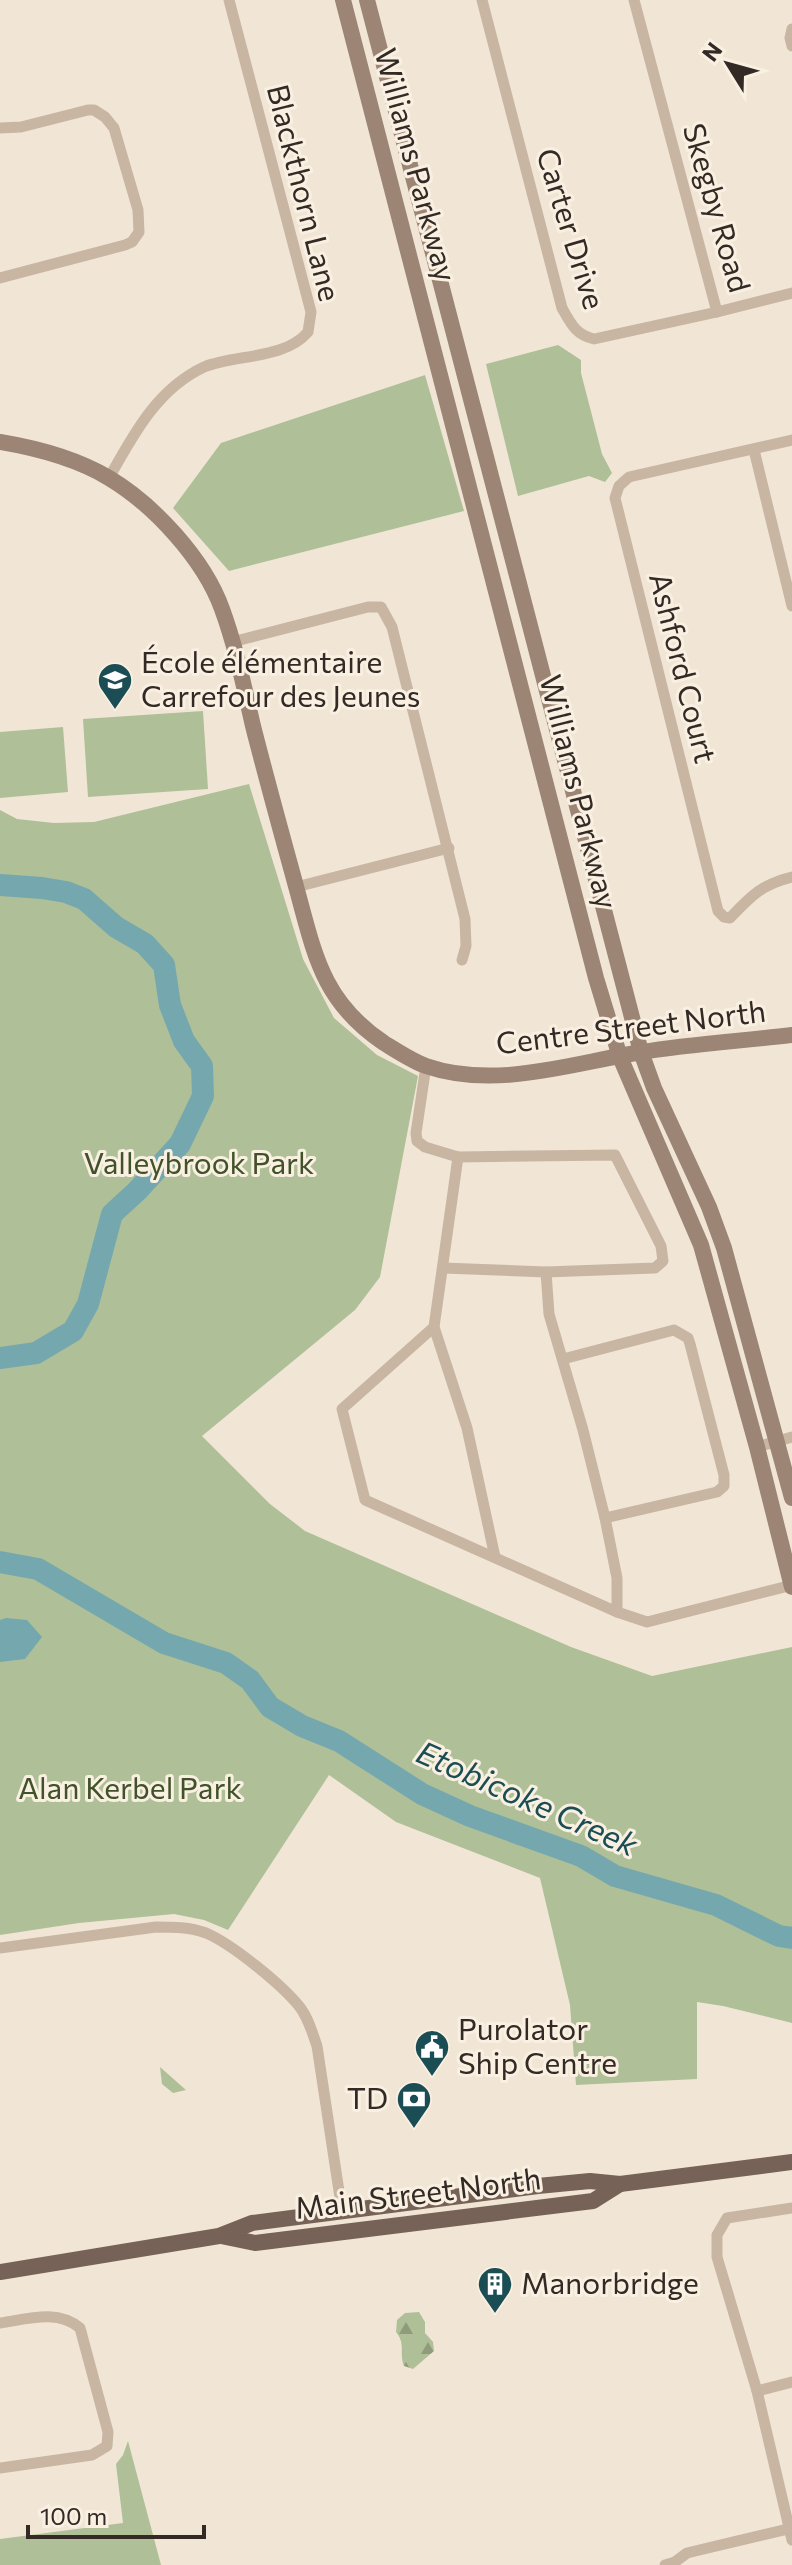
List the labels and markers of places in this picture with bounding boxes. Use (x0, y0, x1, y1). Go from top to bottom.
place label: École élémentaire Carrefour des Jeunes (141, 642, 420, 713)
school or university icon: École élémentaire Carrefour des Jeunes (96, 661, 134, 711)
place label: Purolator Ship Centre (458, 2009, 617, 2080)
public building icon: Purolator Ship Centre (413, 2028, 451, 2078)
place label: TD (347, 2078, 388, 2115)
bank icon: TD (395, 2080, 433, 2130)
place label: Manorbridge (521, 2263, 699, 2300)
building icon: Manorbridge (476, 2265, 514, 2315)

